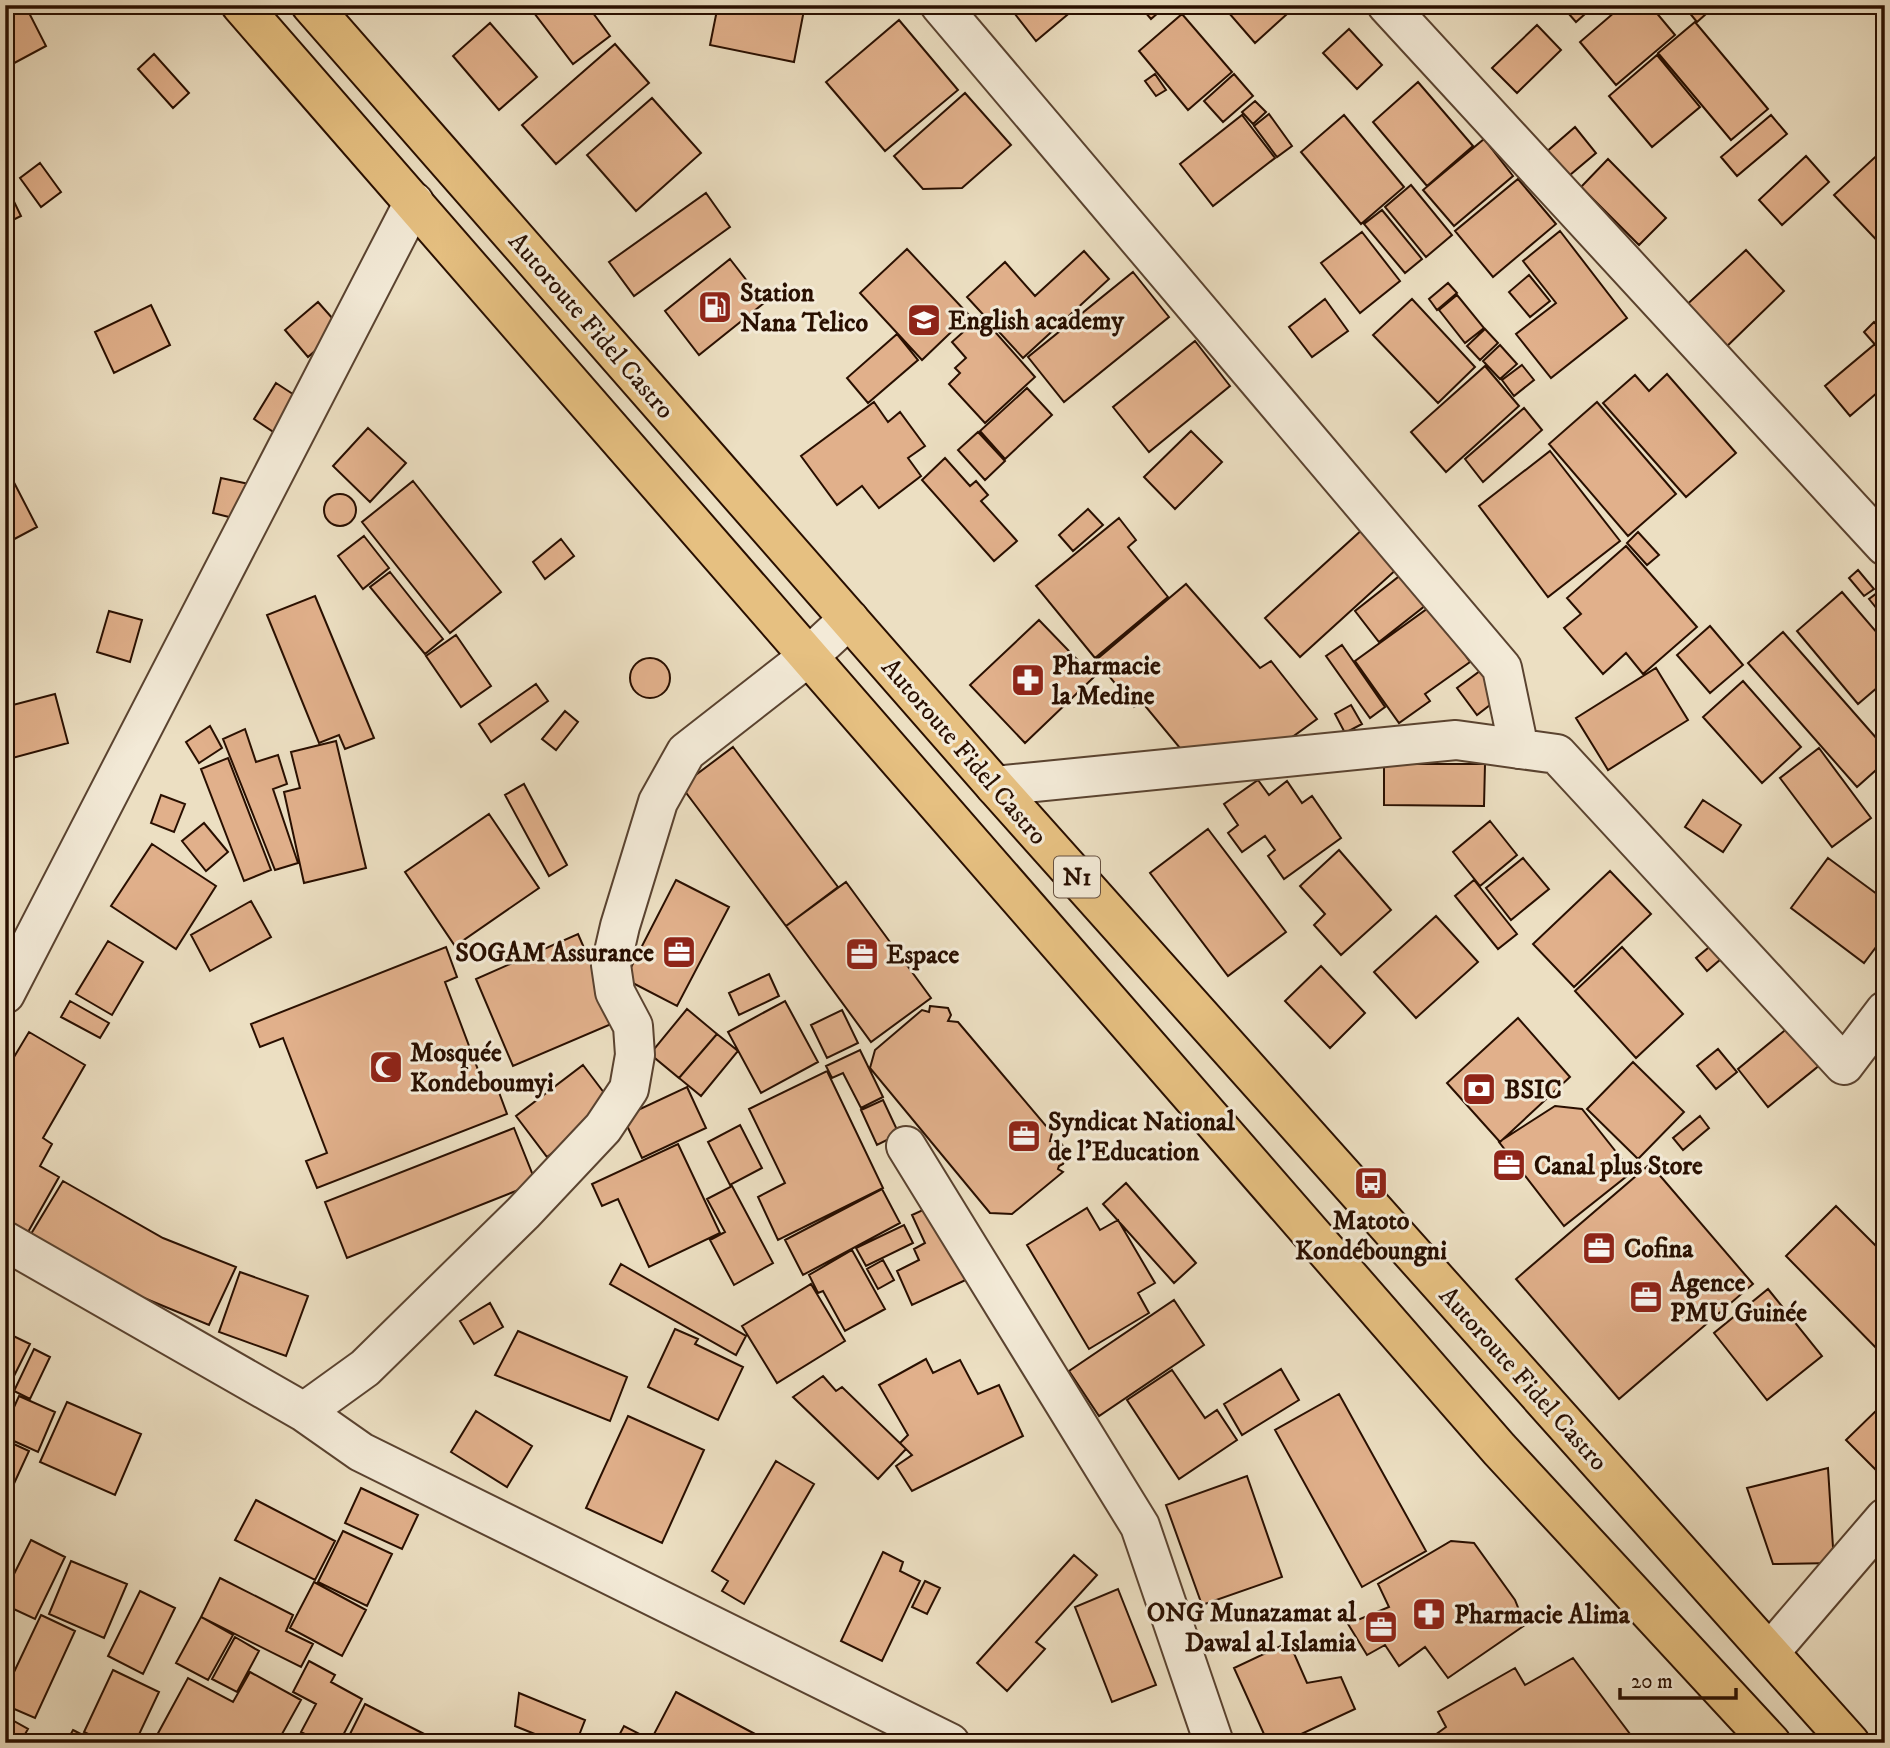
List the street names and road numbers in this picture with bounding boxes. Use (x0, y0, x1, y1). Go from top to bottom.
street label: Autoroute Fidel Castro (501, 226, 681, 426)
street label: Autoroute Fidel Castro (874, 652, 1054, 852)
road number: N1 (1054, 856, 1100, 898)
street label: Autoroute Fidel Castro (1431, 1280, 1614, 1478)

